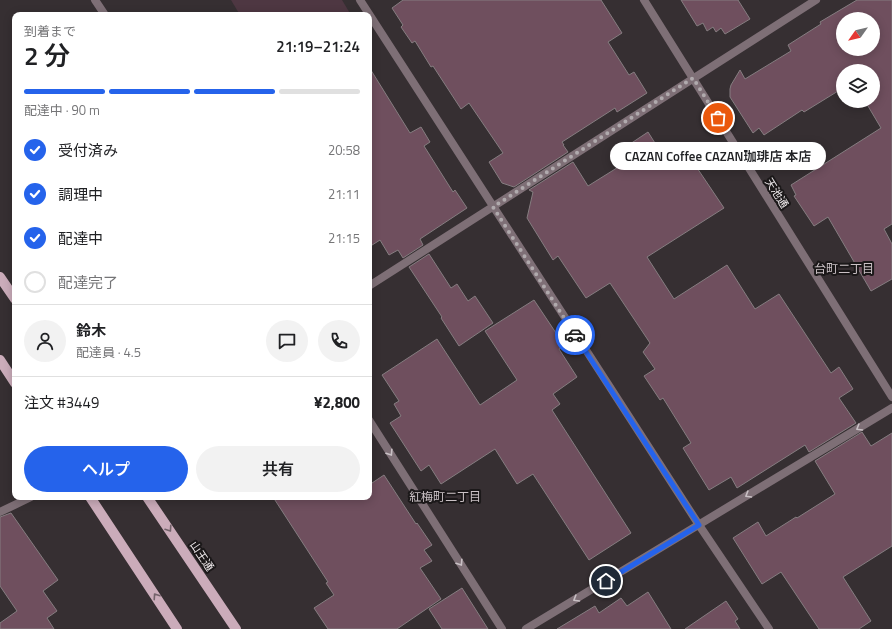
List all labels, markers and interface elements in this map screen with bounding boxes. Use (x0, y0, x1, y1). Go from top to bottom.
north arrow (836, 12, 880, 56)
map controls (836, 12, 880, 108)
text: 到着まで (24, 21, 76, 41)
text: 21:19–21:24 (276, 35, 360, 58)
text: 2 分 (24, 36, 70, 75)
button: layers (836, 64, 880, 108)
text: 配達中 · 90 m (24, 100, 100, 120)
pin (701, 101, 735, 135)
icon: bag (707, 107, 729, 129)
icon: check (24, 139, 46, 161)
text: 受付済み (58, 139, 118, 162)
text: 20:58 (328, 140, 360, 160)
callout: CAZAN Coffee CAZAN珈琲店 本店 (610, 142, 826, 170)
text: CAZAN Coffee CAZAN珈琲店 本店 (625, 146, 811, 166)
street label: 天池通 (761, 175, 793, 211)
icon: check (24, 183, 46, 205)
text: 調理中 (58, 183, 103, 206)
text: 21:11 (328, 184, 360, 204)
icon: check (24, 227, 46, 249)
text: 配達中 (58, 227, 103, 250)
text: 21:15 (328, 228, 360, 248)
district label: 台町二丁目 (814, 259, 874, 278)
text: 配達完了 (58, 271, 118, 294)
courier (555, 315, 595, 355)
text: 鈴木 (76, 319, 106, 342)
button: person (24, 320, 66, 362)
button: chat (266, 320, 308, 362)
button: phone (318, 320, 360, 362)
icon: car (564, 324, 586, 346)
text: 配達員 · 4.5 (76, 342, 141, 362)
text: 注文 #3449 (24, 391, 99, 414)
text: ¥2,800 (314, 391, 360, 414)
one-way arrow (856, 423, 863, 431)
button: ヘルプ (24, 446, 188, 492)
button: 共有 (196, 446, 360, 492)
one-way arrow (385, 449, 393, 456)
district label: 紅梅町二丁目 (409, 487, 481, 506)
one-way arrow (745, 491, 752, 498)
one-way arrow (164, 525, 171, 532)
street label: 山王通 (186, 538, 218, 574)
one-way arrow (455, 559, 463, 566)
pin (589, 564, 623, 598)
icon: home (595, 570, 617, 592)
one-way arrow (154, 594, 161, 601)
one-way arrow (573, 594, 580, 601)

